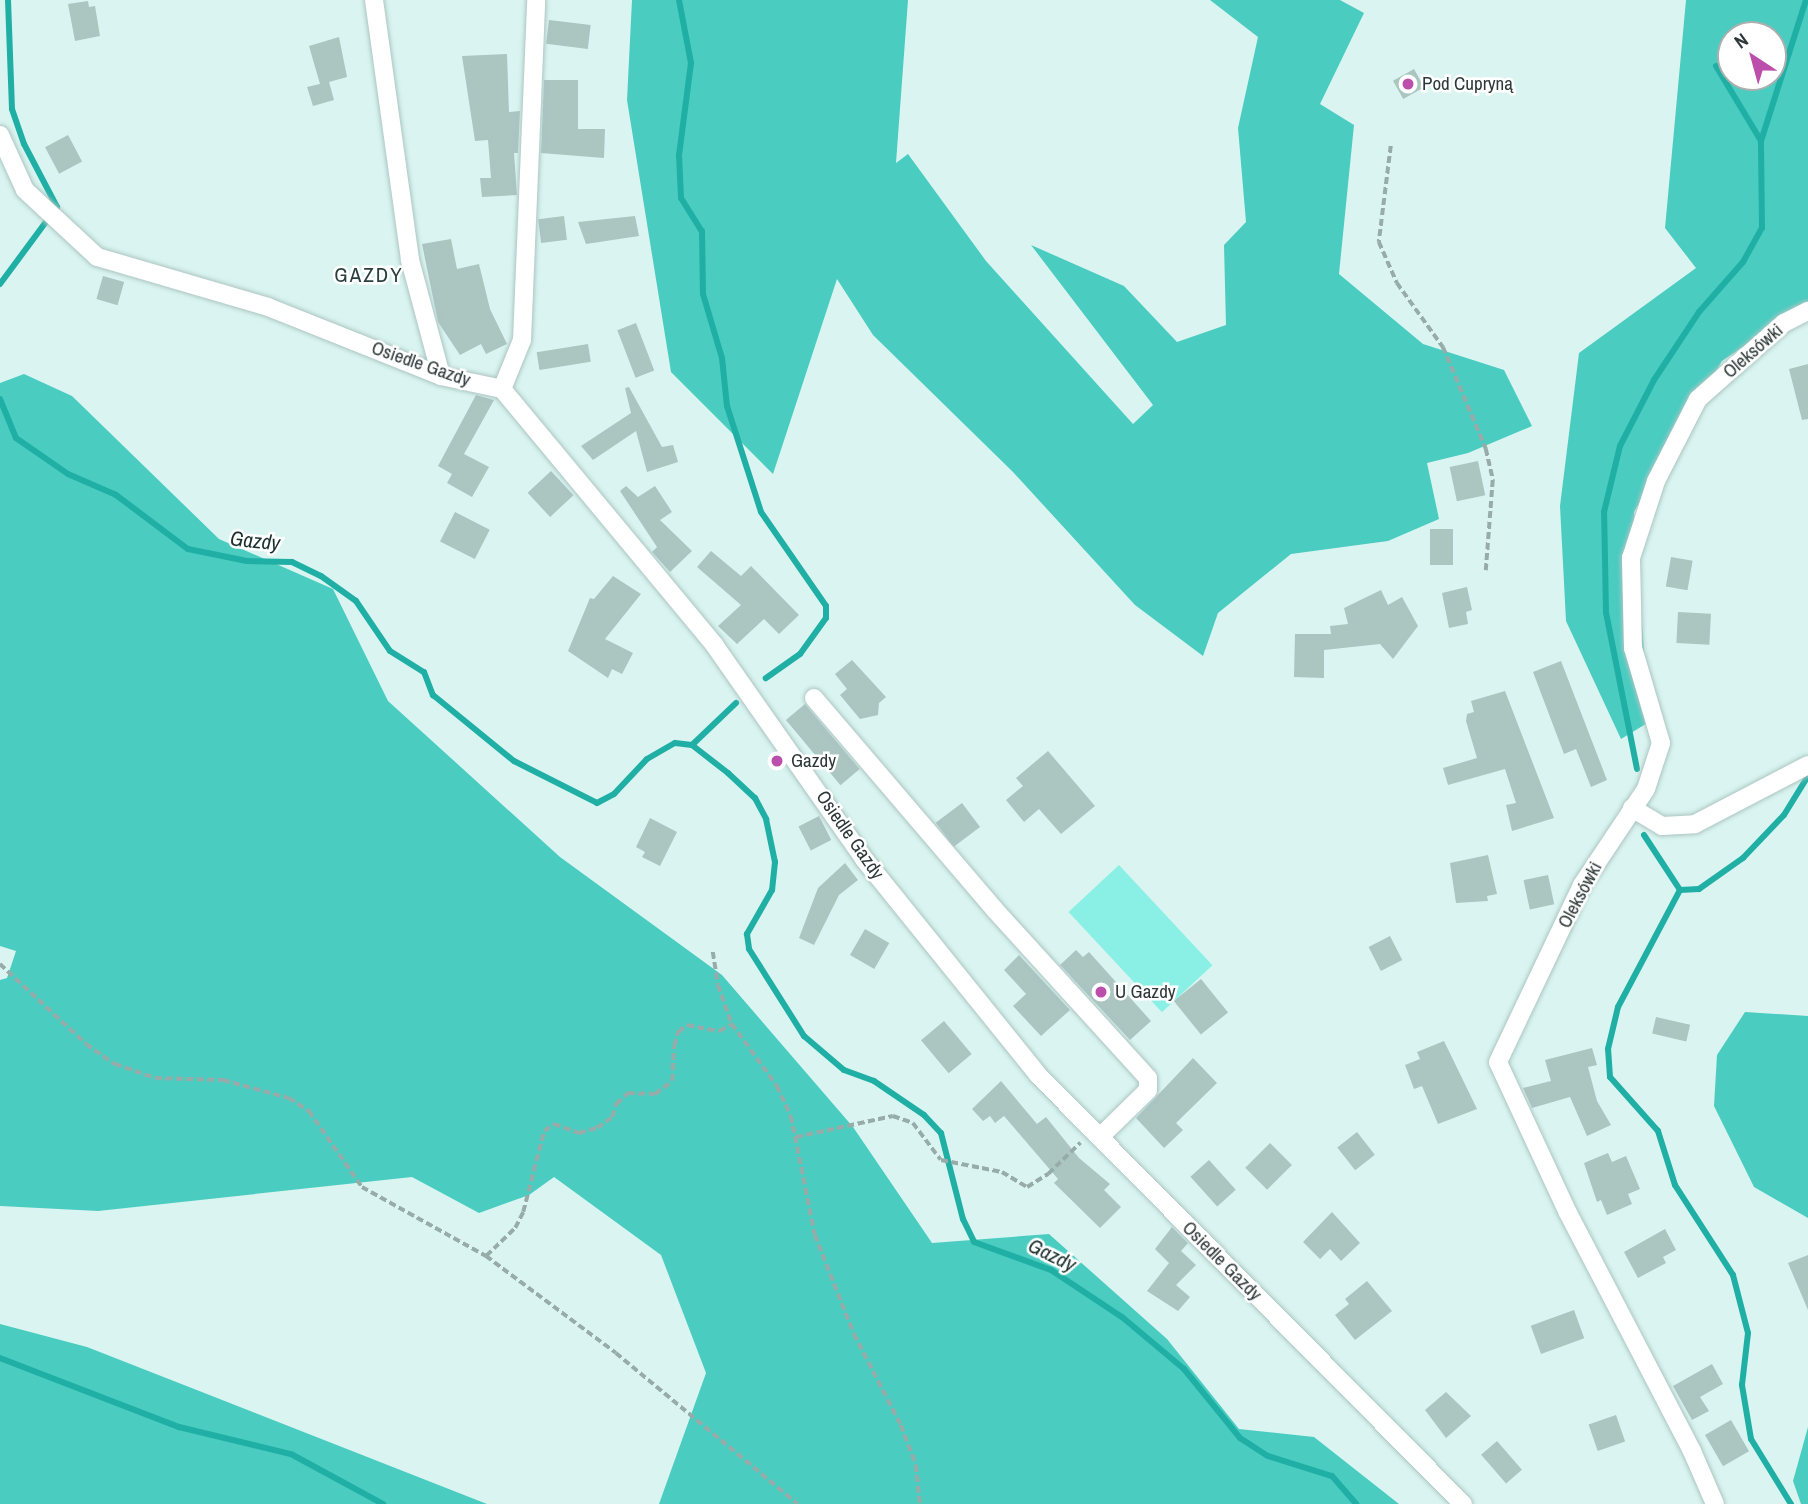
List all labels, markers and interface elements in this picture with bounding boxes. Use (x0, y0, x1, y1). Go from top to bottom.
north arrow (1717, 21, 1787, 91)
text: N (1729, 27, 1753, 54)
place label: Pod Cupryną (1422, 73, 1513, 95)
marker: Pod Cupryną (1400, 76, 1416, 92)
district label: GAZDY (335, 262, 403, 288)
street label: Oleksówki (1718, 319, 1788, 383)
street label: Osiedle Gazdy (369, 336, 473, 392)
water label: Gazdy (229, 526, 281, 556)
place label: Gazdy (791, 750, 836, 772)
marker: Gazdy (769, 753, 785, 769)
street label: Osiedle Gazdy (811, 786, 889, 884)
street label: Oleksówki (1553, 858, 1607, 932)
place label: U Gazdy (1115, 981, 1176, 1003)
marker: U Gazdy (1093, 984, 1109, 1000)
street label: Osiedle Gazdy (1178, 1217, 1266, 1305)
water label: Gazdy (1024, 1233, 1080, 1277)

